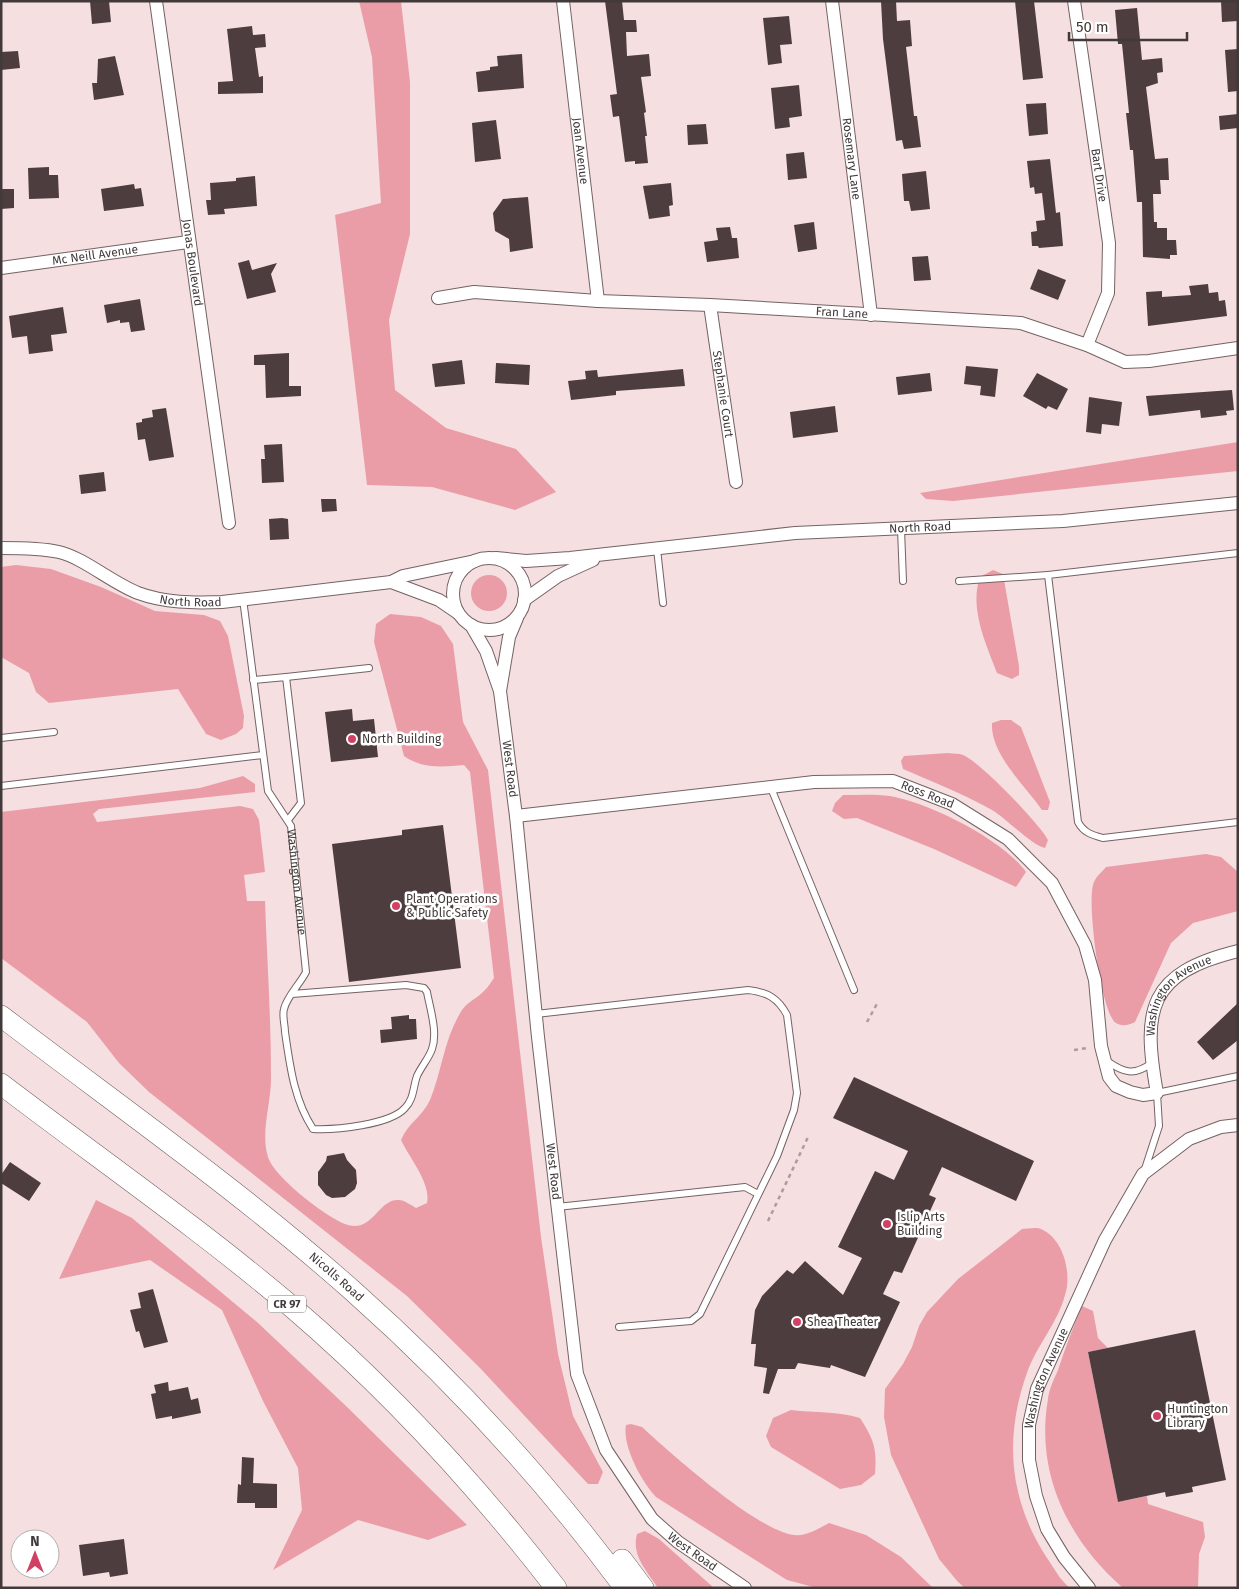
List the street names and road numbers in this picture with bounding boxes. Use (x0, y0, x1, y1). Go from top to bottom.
street label: Joan Avenue (570, 117, 591, 185)
street label: Rosemary Lane (840, 117, 864, 201)
street label: Bart Drive (1088, 147, 1110, 203)
street label: Jonas Boulevard (180, 218, 206, 307)
street label: Mc Neill Avenue (51, 242, 139, 268)
street label: Fran Lane (815, 304, 868, 321)
street label: Stephanie Court (710, 350, 736, 439)
street label: North Road (889, 519, 952, 536)
street label: North Road (158, 592, 222, 609)
street label: West Road (499, 740, 521, 798)
street label: Ross Road (899, 778, 956, 811)
street label: Washington Avenue (284, 828, 309, 936)
street label: Washington Avenue (1144, 952, 1214, 1036)
street label: West Road (543, 1142, 564, 1201)
street label: Nicolls Road (306, 1249, 367, 1304)
road number: CR 97 (268, 1296, 306, 1312)
street label: Washington Avenue (1021, 1326, 1071, 1430)
street label: West Road (665, 1529, 720, 1574)

